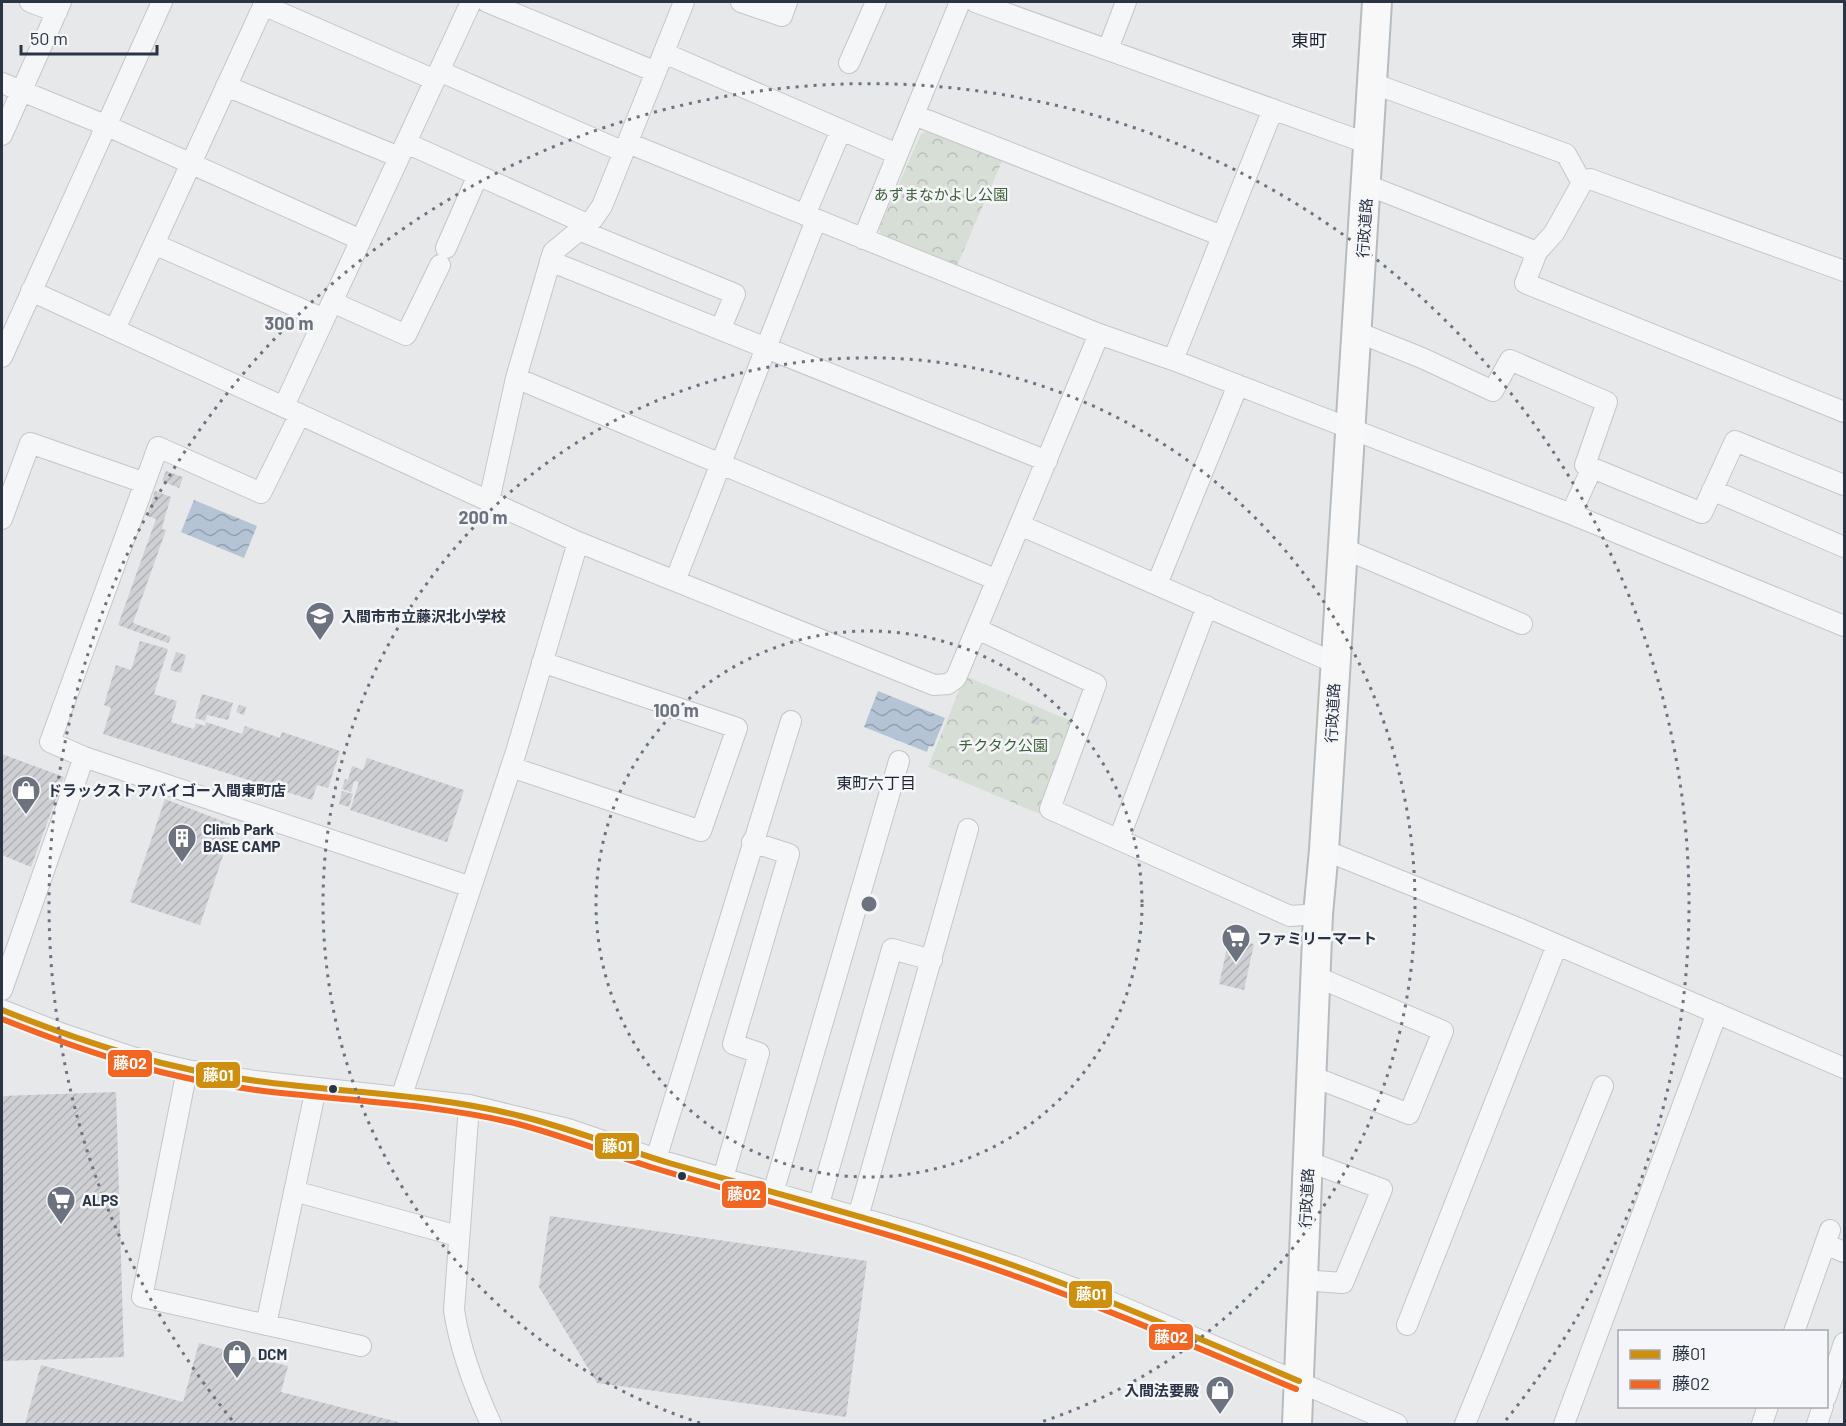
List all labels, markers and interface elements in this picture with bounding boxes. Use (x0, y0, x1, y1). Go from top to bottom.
scale bar (21, 18, 158, 56)
text: 50 m (30, 27, 68, 49)
district label: 東町 (1291, 29, 1327, 51)
park label: あずまなかよし公園 (874, 185, 1008, 203)
street label: 行政道路 (1353, 197, 1375, 259)
text: 300 m (265, 312, 313, 334)
text: 200 m (458, 506, 508, 528)
school or university icon: 入間市市立藤沢北小学校 (304, 600, 336, 642)
place label: 入間市市立藤沢北小学校 (341, 607, 506, 625)
street label: 行政道路 (1321, 683, 1343, 743)
text: 100 m (653, 699, 699, 721)
park label: チクタク公園 (958, 736, 1048, 754)
district label: 東町六丁目 (836, 773, 916, 792)
shop icon: ドラックストアバイゴー入間東町店 (10, 774, 42, 816)
place label: ドラックストアバイゴー入間東町店 (47, 781, 286, 799)
place label: Climb Park BASE CAMP (203, 820, 280, 855)
building icon: Climb Park BASE CAMP (166, 822, 198, 864)
centre of rings (859, 894, 879, 914)
supermarket icon: ファミリーマート (1220, 922, 1252, 964)
place label: ファミリーマート (1257, 929, 1377, 947)
line badge: 藤02 (107, 1049, 153, 1078)
text: 藤02 (113, 1053, 147, 1072)
line badge: 藤01 (195, 1061, 241, 1089)
text: 藤01 (203, 1065, 233, 1084)
unlabelled marker (327, 1083, 339, 1095)
line badge: 藤01 (594, 1132, 640, 1160)
text: 藤01 (602, 1136, 632, 1155)
street label: 行政道路 (1295, 1168, 1317, 1228)
unlabelled marker (676, 1170, 688, 1182)
line badge: 藤02 (721, 1180, 767, 1209)
supermarket icon: ALPS (45, 1184, 77, 1226)
text: 藤02 (727, 1184, 761, 1203)
place label: ALPS (82, 1191, 119, 1209)
line badge: 藤01 (1068, 1280, 1113, 1309)
text: 藤01 (1076, 1284, 1106, 1303)
line badge: 藤02 (1148, 1323, 1194, 1351)
text: 藤02 (1154, 1327, 1188, 1346)
legend (1618, 1330, 1828, 1408)
shop icon: DCM (221, 1338, 253, 1380)
text: 藤01 (1672, 1342, 1706, 1364)
place label: DCM (258, 1345, 287, 1363)
text: 藤02 (1672, 1372, 1710, 1394)
shop icon: 入間法要殿 (1204, 1374, 1236, 1416)
place label: 入間法要殿 (1124, 1381, 1199, 1399)

